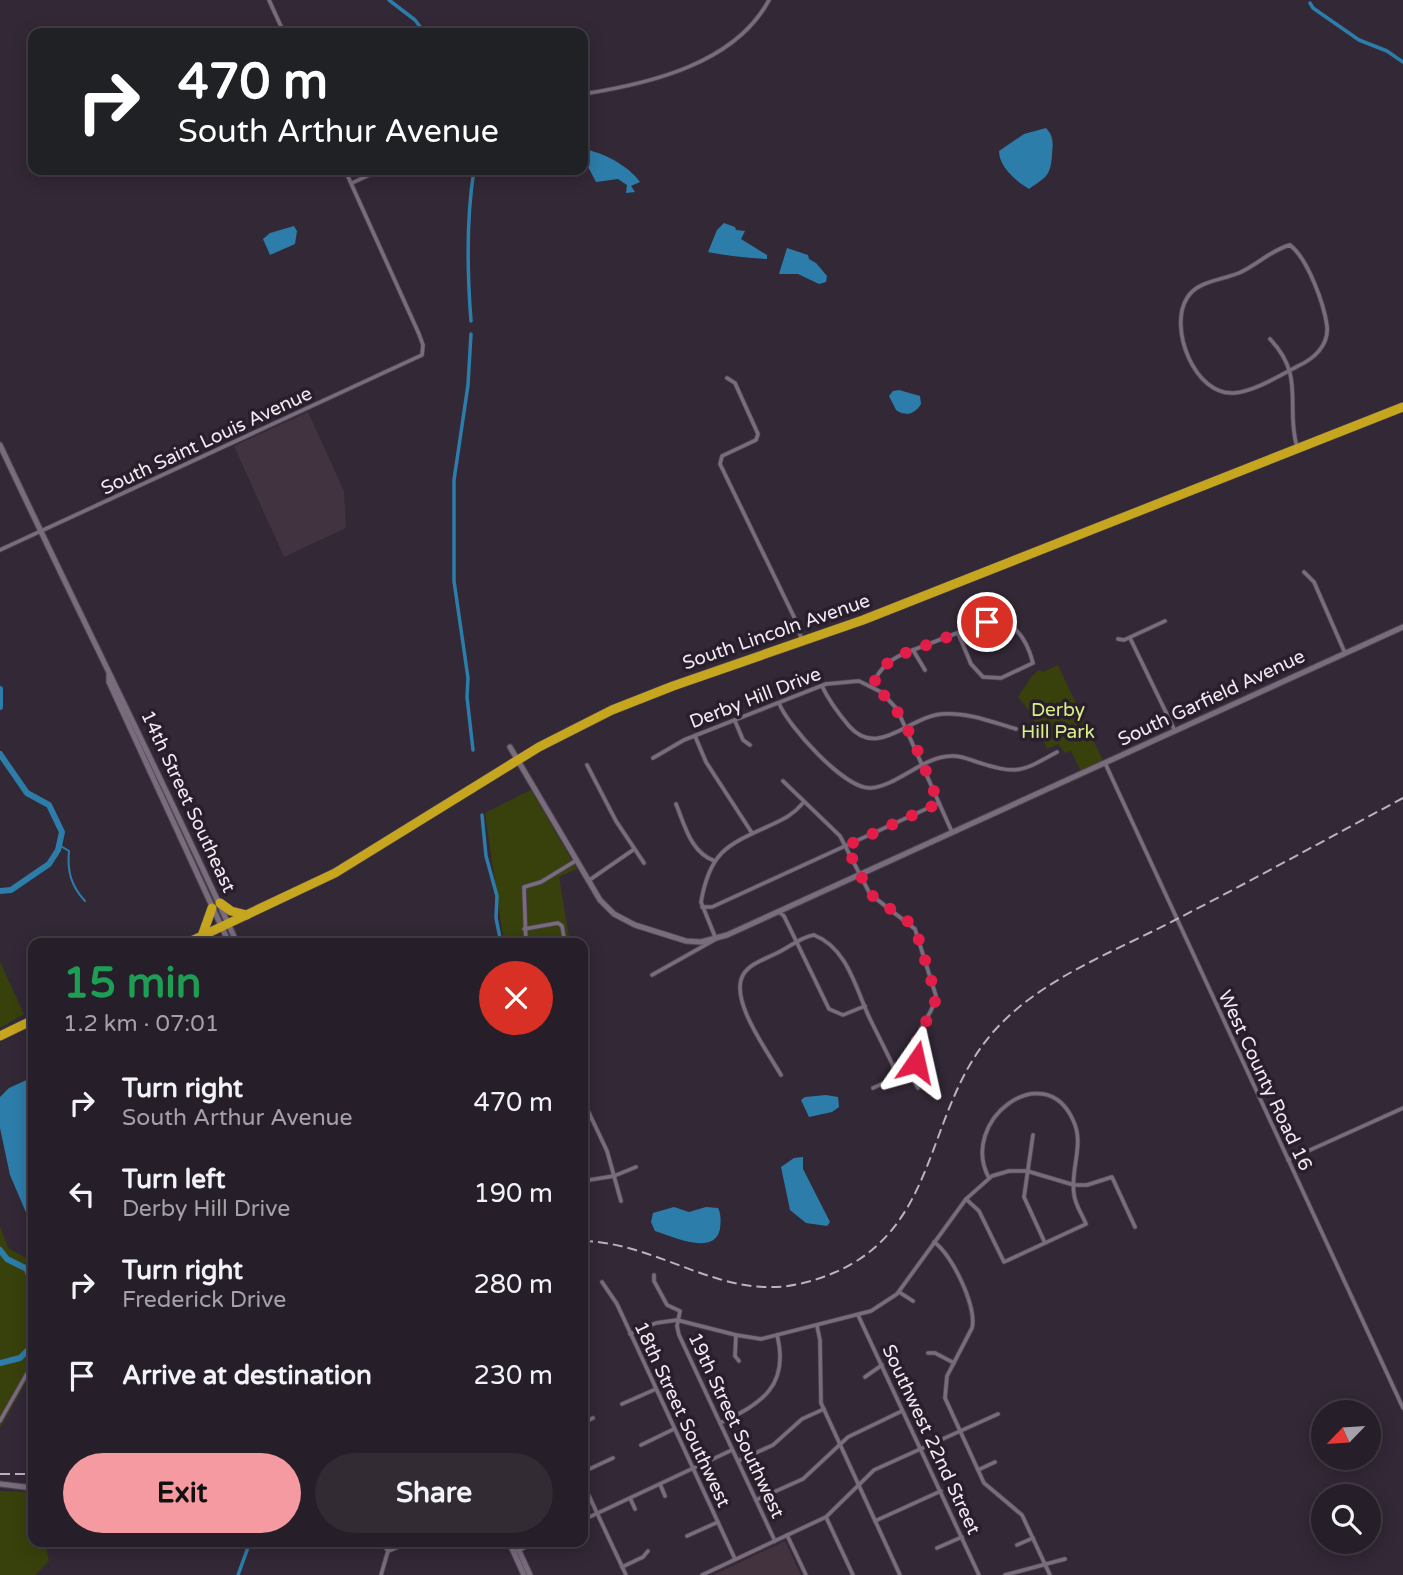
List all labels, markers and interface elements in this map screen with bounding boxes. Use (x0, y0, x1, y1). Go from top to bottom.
text: 470 m (178, 53, 328, 112)
icon: right (63, 56, 154, 147)
text: South Arthur Avenue (178, 113, 499, 151)
street label: South Saint Louis Avenue (97, 382, 315, 500)
street label: South Lincoln Avenue (680, 590, 873, 674)
pin (957, 592, 1017, 652)
icon: arrive (968, 603, 1006, 641)
street label: South Garfield Avenue (1115, 645, 1308, 751)
street label: Derby Hill Drive (687, 663, 824, 733)
park label: Derby Hill Park (1021, 699, 1095, 743)
street label: 14th Street Southeast (136, 707, 240, 896)
text: 15 min (63, 958, 201, 1009)
button: close (479, 961, 553, 1035)
street label: West County Road 16 (1214, 987, 1317, 1174)
text: 1.2 km · 07:01 (63, 1010, 219, 1038)
position arrow (879, 1025, 953, 1099)
text: Turn right (122, 1073, 243, 1104)
icon: right (63, 1084, 101, 1122)
text: 470 m (473, 1087, 553, 1118)
text: South Arthur Avenue (122, 1104, 353, 1132)
text: Turn left (122, 1164, 225, 1195)
icon: left (63, 1175, 101, 1213)
text: 190 m (473, 1178, 553, 1209)
text: Derby Hill Drive (122, 1195, 290, 1223)
text: Turn right (122, 1255, 243, 1286)
icon: right (63, 1266, 101, 1304)
text: 280 m (473, 1269, 553, 1300)
text: Frederick Drive (122, 1286, 286, 1314)
street label: 18th Street Southwest (629, 1318, 735, 1511)
street label: 19th Street Southwest (683, 1329, 789, 1522)
street label: Southwest 22nd Street (877, 1341, 985, 1538)
icon: arrive (63, 1357, 101, 1395)
text: Arrive at destination (122, 1360, 372, 1391)
text: 230 m (473, 1360, 553, 1391)
north arrow (1311, 1400, 1381, 1470)
map controls (1311, 1400, 1381, 1554)
button: Exit (63, 1453, 301, 1533)
button: Share (315, 1453, 553, 1533)
button: search (1311, 1484, 1381, 1554)

